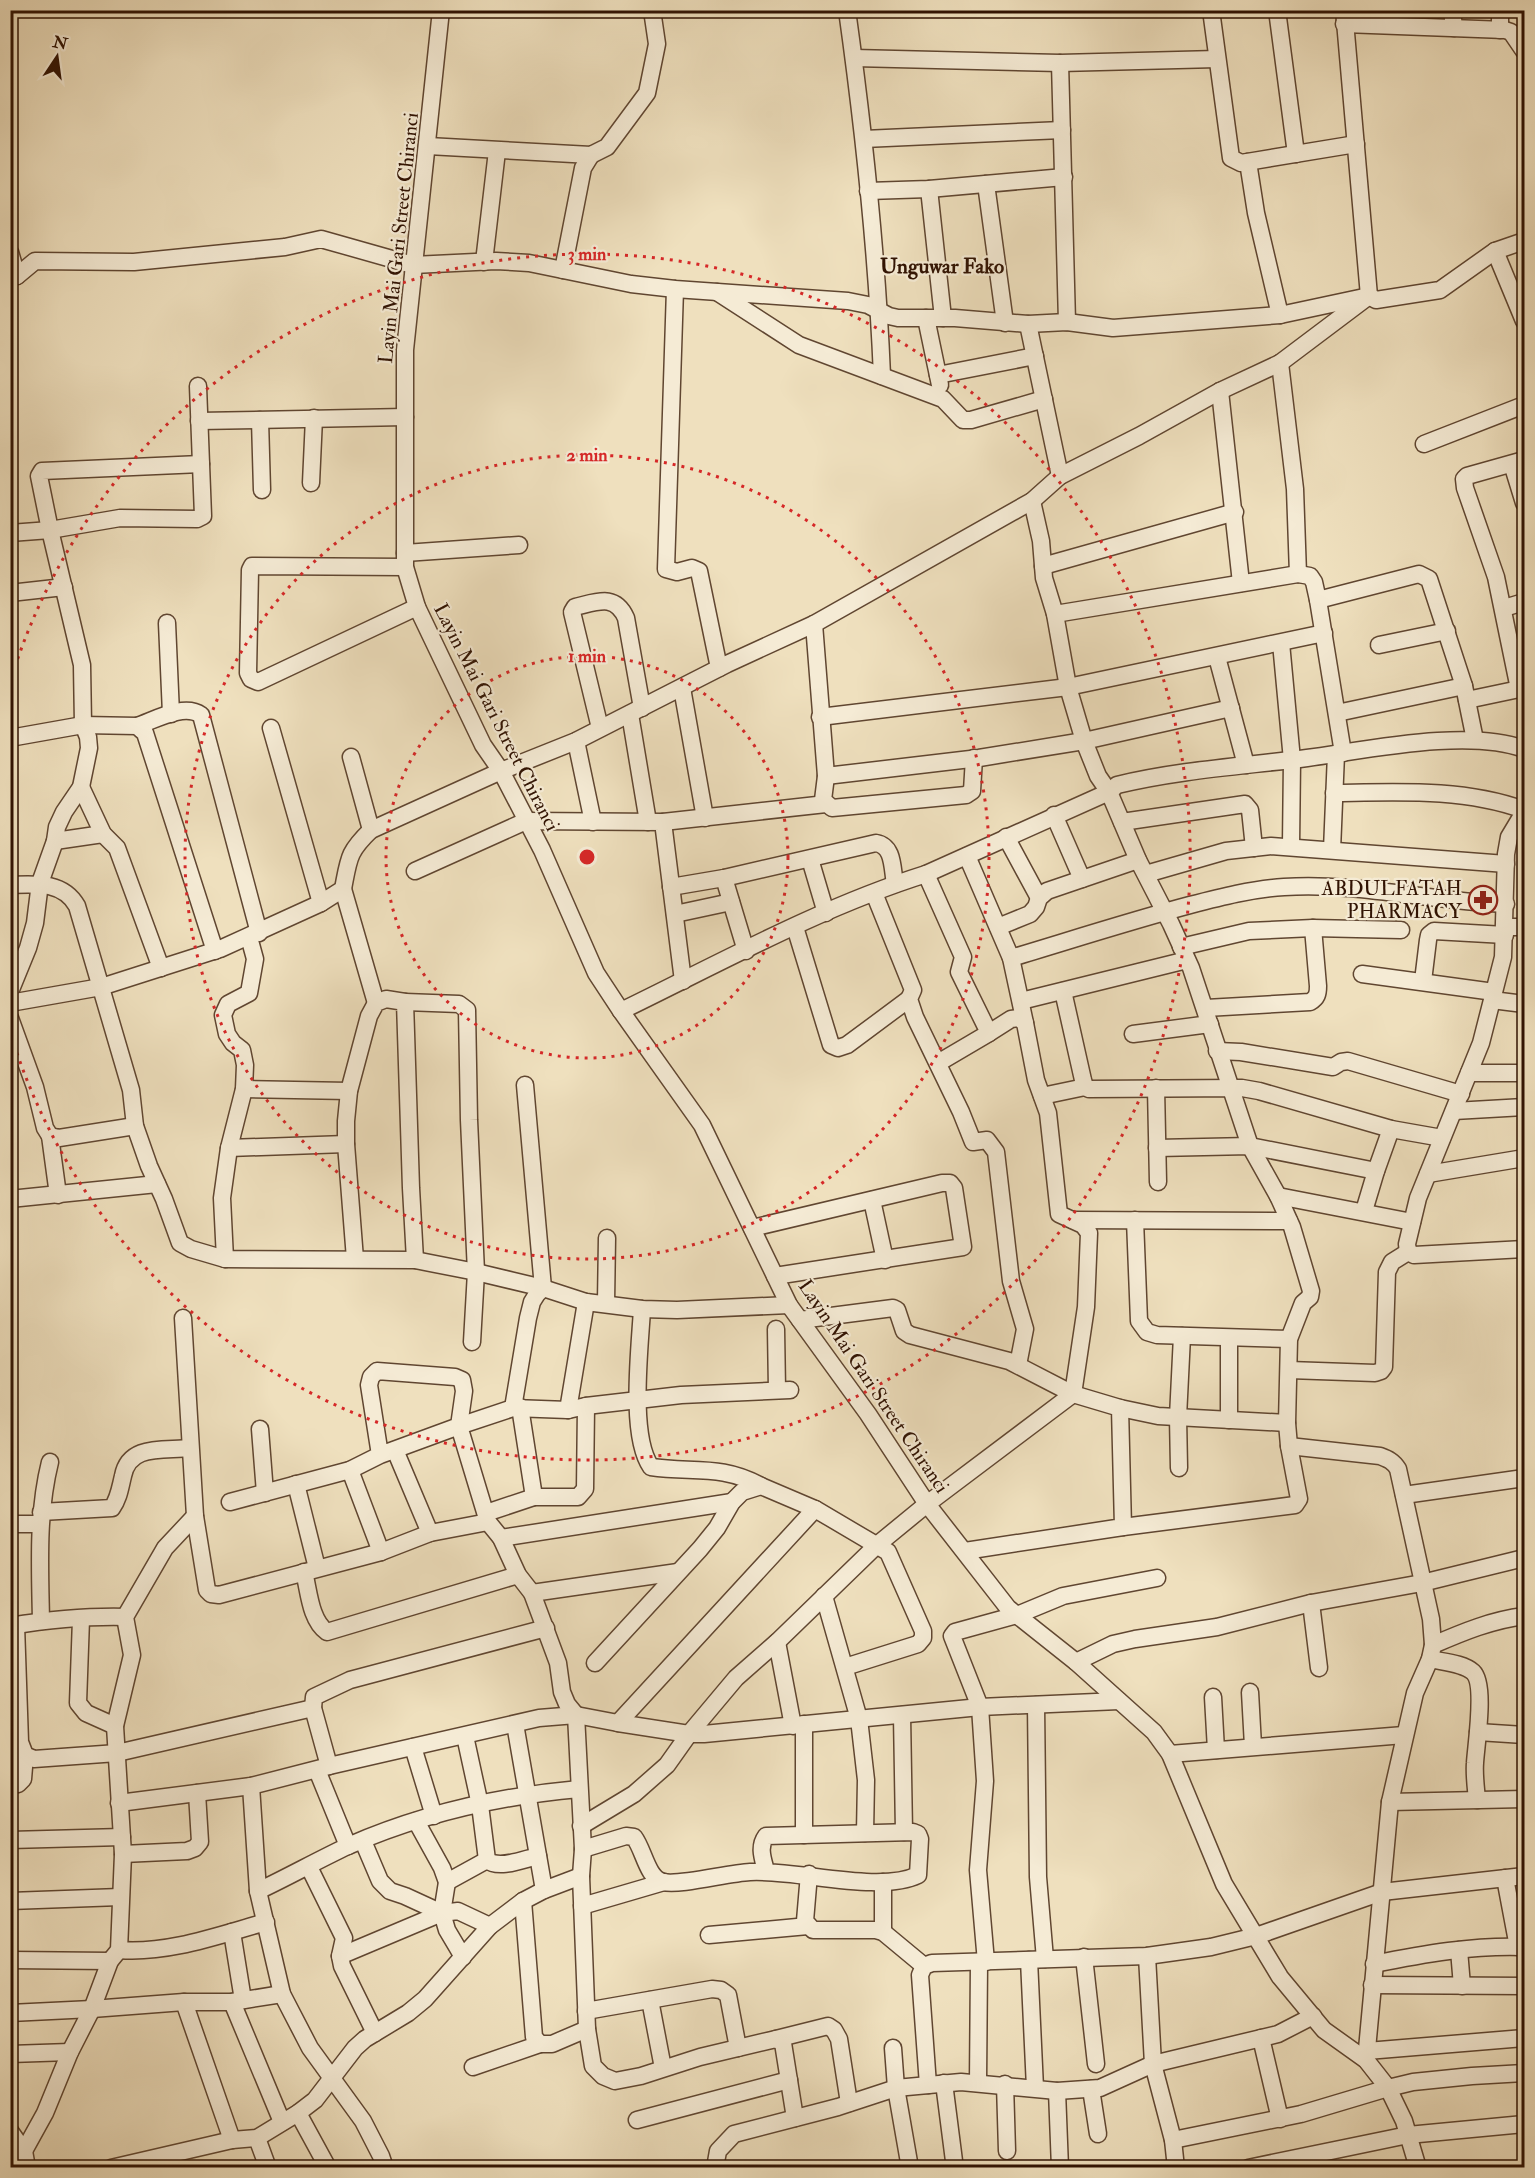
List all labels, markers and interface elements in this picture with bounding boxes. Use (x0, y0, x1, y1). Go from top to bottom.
north arrow (27, 27, 87, 87)
text: N (50, 32, 70, 55)
street label: Layin Mai Gari Street Chiranci (373, 111, 424, 365)
text: 3 min (568, 243, 607, 266)
district label: Unguwar Fako (880, 253, 1004, 280)
text: 2 min (567, 444, 608, 467)
street label: Layin Mai Gari Street Chiranci (428, 599, 565, 835)
text: 1 min (568, 645, 607, 668)
centre of rings (577, 847, 597, 867)
place label: ABDULFATAH PHARMACY (1321, 876, 1463, 924)
pharmacy icon: ABDULFATAH PHARMACY (1467, 884, 1499, 916)
street label: Layin Mai Gari Street Chiranci (793, 1275, 955, 1498)

